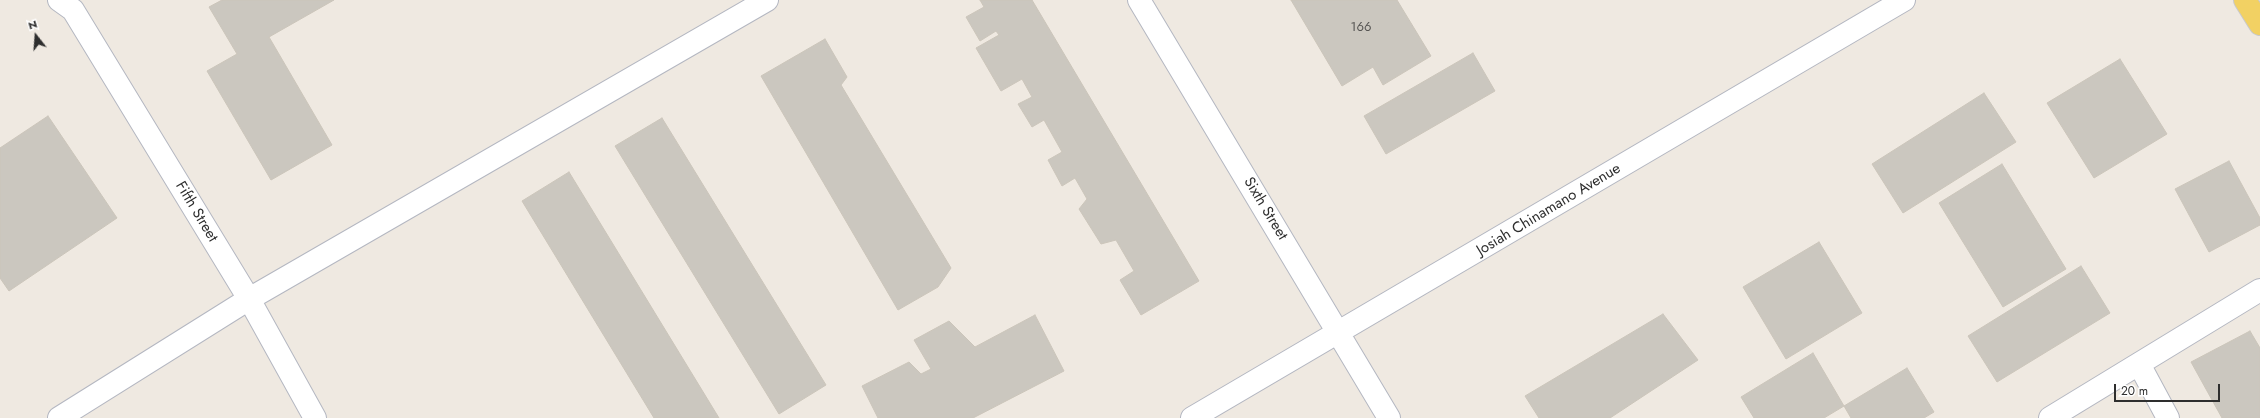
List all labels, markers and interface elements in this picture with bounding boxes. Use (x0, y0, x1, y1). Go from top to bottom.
north arrow (16, 16, 56, 56)
text: N (26, 16, 39, 33)
house number: 166 (1351, 20, 1371, 36)
street label: Josiah Chinamano Avenue (1474, 160, 1624, 260)
street label: Sixth Street (1239, 174, 1291, 244)
street label: Fifth Street (171, 178, 221, 246)
scale bar (2116, 376, 2222, 402)
text: 20 m (2121, 382, 2148, 400)

